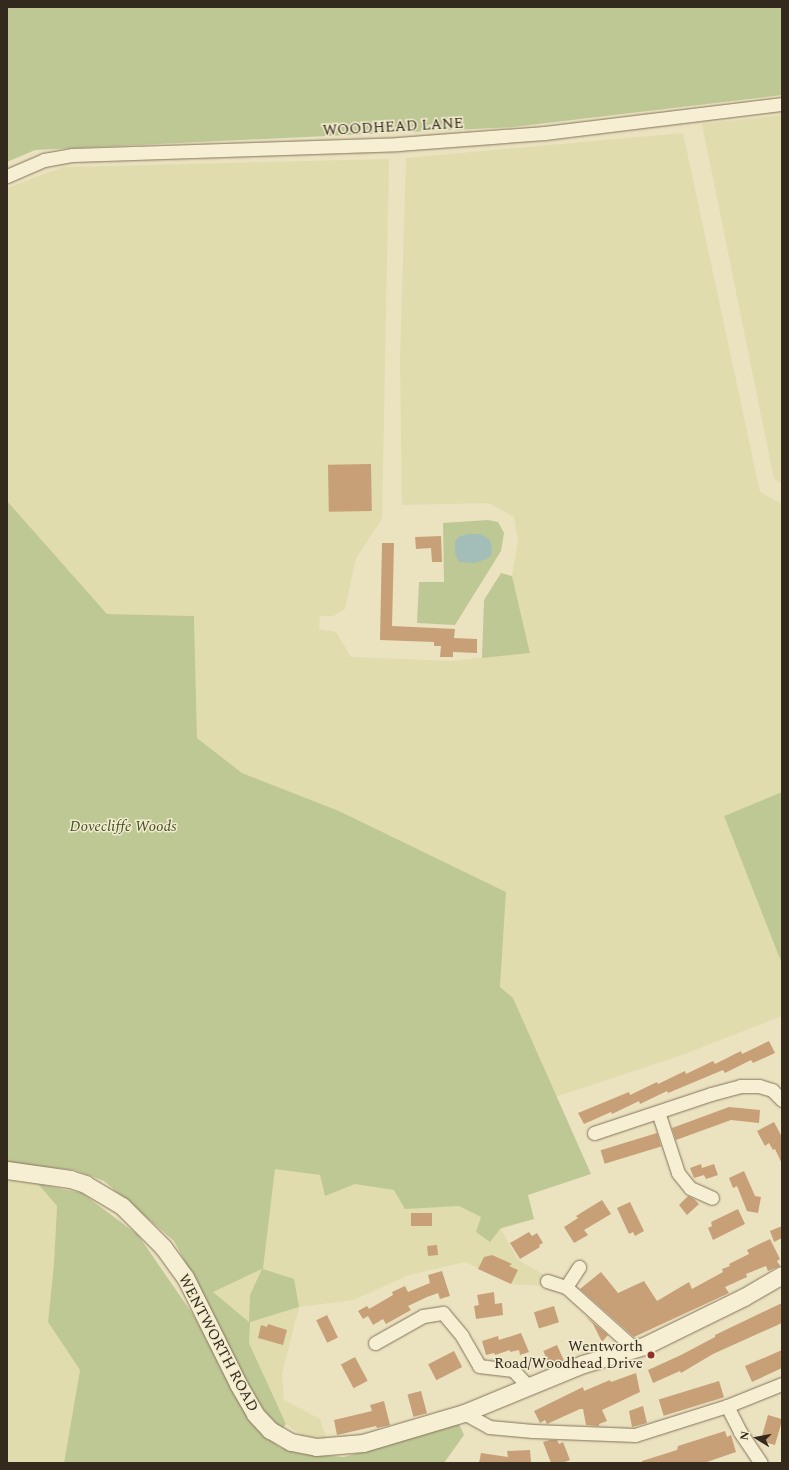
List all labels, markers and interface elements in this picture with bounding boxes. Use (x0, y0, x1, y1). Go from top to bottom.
street label: WOODHEAD LANE (322, 114, 464, 140)
park label: Dovecliffe Woods (69, 818, 177, 836)
street label: WENTWORTH ROAD (174, 1271, 262, 1415)
place label: Wentworth Road/Woodhead Drive (494, 1337, 643, 1372)
marker: Wentworth Road/Woodhead Drive (646, 1350, 656, 1360)
north arrow (737, 1418, 777, 1458)
text: N (736, 1430, 754, 1442)

